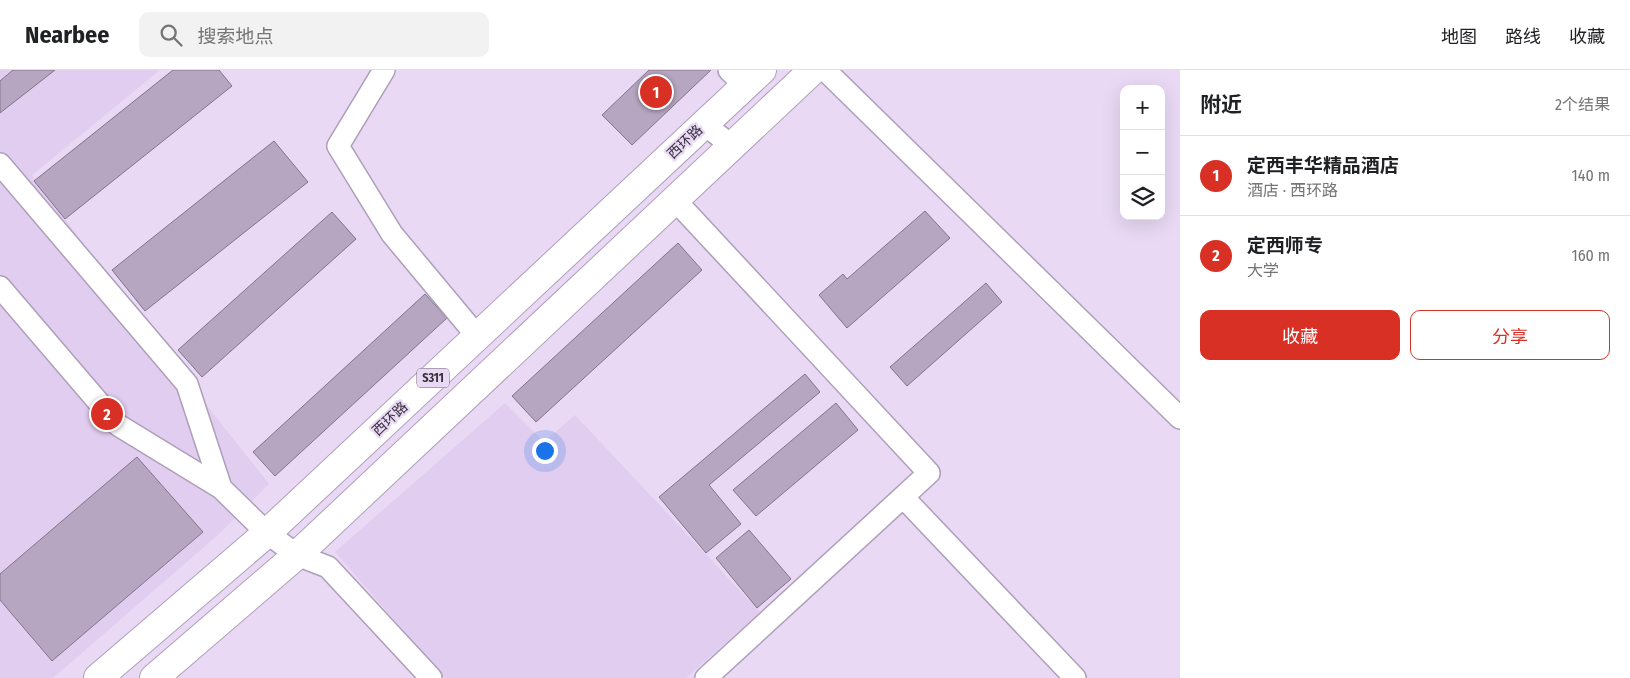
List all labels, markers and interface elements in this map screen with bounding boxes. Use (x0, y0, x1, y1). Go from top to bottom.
search box (139, 12, 489, 57)
text: Nearbee (25, 21, 109, 49)
icon: search (157, 21, 185, 49)
text: 搜索地点 (197, 25, 273, 48)
text: 地图 (1441, 26, 1477, 48)
text: 路线 (1505, 26, 1541, 48)
text: 收藏 (1569, 26, 1605, 48)
pin: 1 (640, 73, 672, 111)
map controls (1120, 85, 1165, 220)
button: + (1120, 85, 1165, 130)
text: 附近 (1200, 92, 1242, 118)
text: 2个结果 (1555, 95, 1610, 114)
street label: 西环路 (664, 121, 706, 163)
button: − (1120, 130, 1165, 175)
text: 定西丰华精品酒店 (1247, 154, 1399, 177)
text: 1 (1213, 166, 1219, 185)
text: 140 m (1572, 166, 1610, 185)
button: layers (1120, 175, 1165, 220)
text: 酒店 · 西环路 (1247, 181, 1338, 200)
text: 定西师专 (1247, 234, 1323, 257)
text: 2 (1212, 246, 1220, 265)
text: 160 m (1571, 246, 1610, 265)
text: 大学 (1247, 261, 1279, 280)
button: 收藏 (1200, 310, 1400, 360)
button: 分享 (1410, 310, 1610, 360)
road number: S311 (417, 368, 449, 388)
pin: 2 (91, 395, 123, 433)
street label: 西环路 (369, 398, 411, 440)
your location (532, 438, 558, 464)

